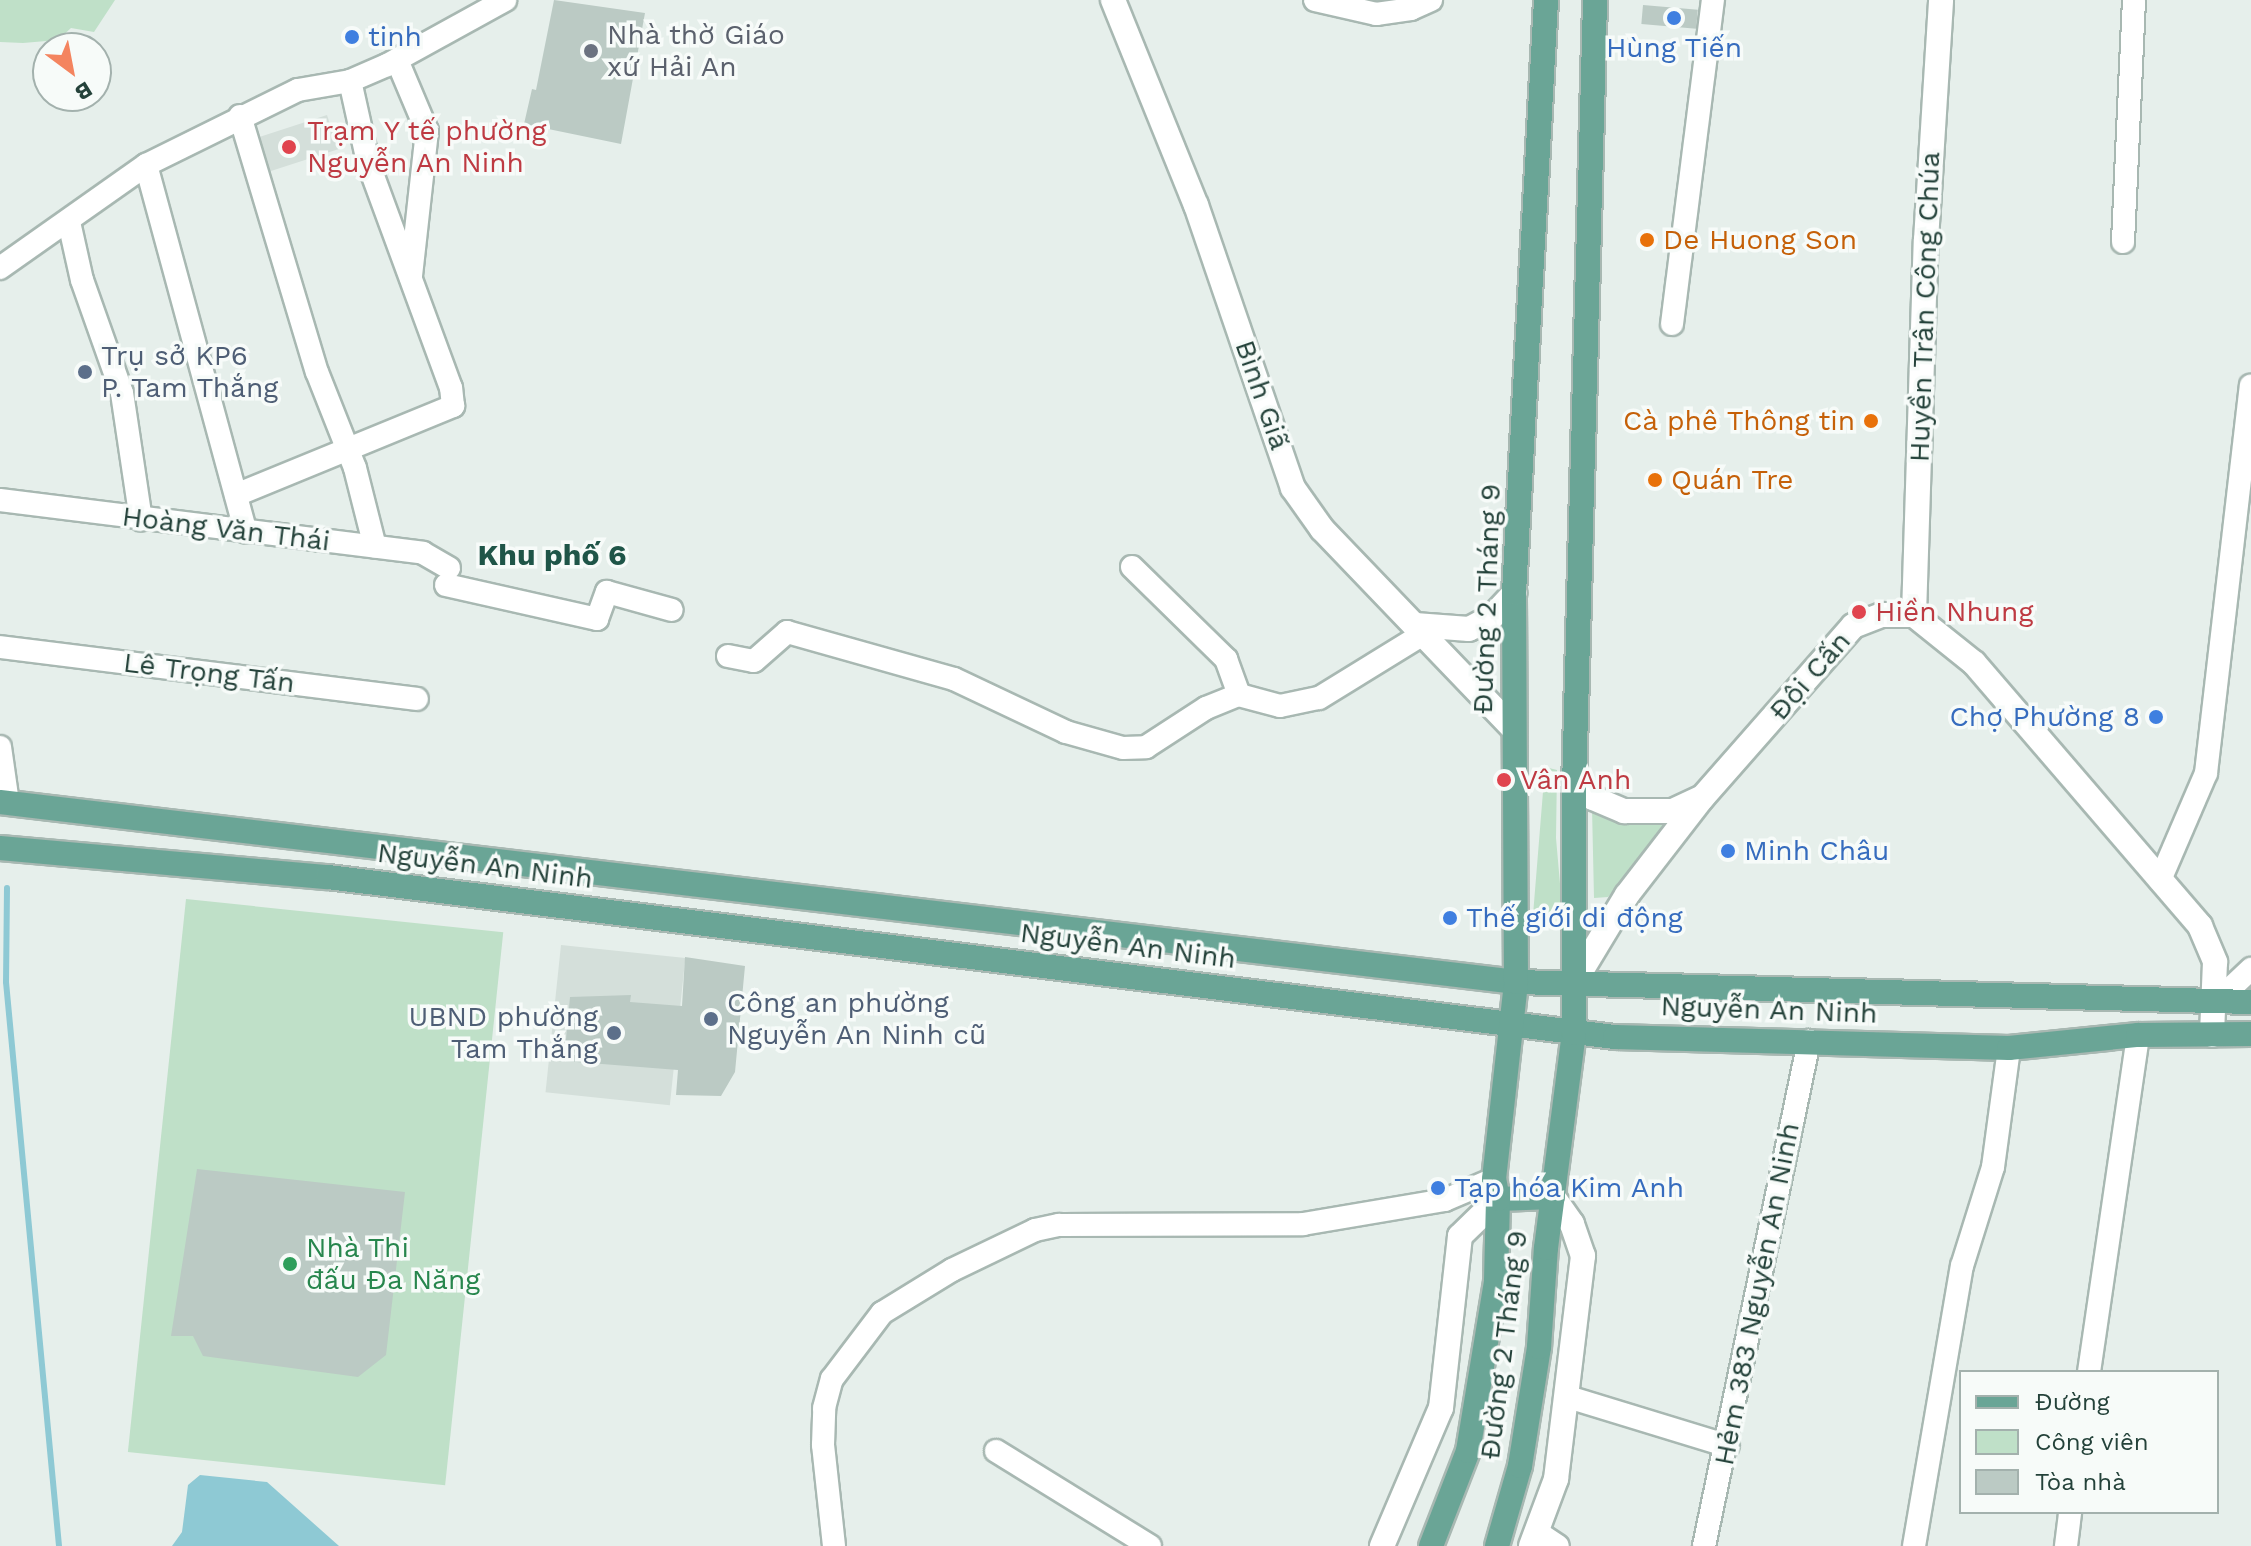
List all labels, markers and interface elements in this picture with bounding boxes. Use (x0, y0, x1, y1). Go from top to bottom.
marker: Hùng Tiến (1665, 9, 1683, 27)
place label: Nhà thờ Giáo xứ Hải An (607, 18, 786, 84)
place label: tinh (368, 20, 422, 54)
marker: tinh (343, 28, 361, 46)
place label: Hùng Tiến (1606, 31, 1742, 65)
north arrow (32, 32, 112, 112)
marker: Nhà thờ Giáo xứ Hải An (582, 42, 600, 60)
text: B (71, 76, 97, 106)
place label: Trạm Y tế phường Nguyễn An Ninh (307, 114, 549, 180)
marker: Trạm Y tế phường Nguyễn An Ninh (278, 136, 300, 158)
street label: Huyền Trân Công Chúa (1903, 151, 1947, 463)
place label: De Huong Son (1663, 223, 1857, 257)
marker: De Huong Son (1638, 231, 1656, 249)
street label: Bình Giã (1228, 336, 1296, 454)
place label: Trụ sở KP6 P. Tam Thắng (101, 339, 280, 405)
marker: Trụ sở KP6 P. Tam Thắng (76, 363, 94, 381)
place label: Cà phê Thông tin (1621, 404, 1855, 438)
marker: Cà phê Thông tin (1862, 412, 1880, 430)
place label: Quán Tre (1671, 463, 1794, 497)
marker: Quán Tre (1646, 471, 1664, 489)
street label: Đường 2 Tháng 9 (1466, 483, 1508, 715)
street label: Hoàng Văn Thái (119, 499, 333, 559)
district label: Khu phố 6 (478, 537, 626, 573)
place label: Hiền Nhung (1875, 595, 2033, 629)
marker: Hiền Nhung (1850, 603, 1868, 621)
street label: Đội Cấn (1762, 625, 1858, 727)
street label: Lê Trọng Tấn (121, 646, 297, 700)
place label: Chợ Phường 8 (1950, 700, 2140, 734)
marker: Chợ Phường 8 (2147, 708, 2165, 726)
place label: Vân Anh (1520, 763, 1632, 797)
marker: Vân Anh (1495, 771, 1513, 789)
place label: Minh Châu (1744, 834, 1889, 868)
street label: Nguyễn An Ninh (375, 836, 595, 896)
marker: Minh Châu (1719, 842, 1737, 860)
place label: Thế giới di động (1466, 901, 1683, 935)
marker: Thế giới di động (1441, 909, 1459, 927)
street label: Nguyễn An Ninh (1018, 916, 1238, 976)
place label: Công an phường Nguyễn An Ninh cũ (727, 986, 987, 1052)
street label: Nguyễn An Ninh (1660, 989, 1878, 1031)
place label: UBND phường Tam Thắng (408, 1000, 598, 1066)
marker: Công an phường Nguyễn An Ninh cũ (702, 1010, 720, 1028)
marker: UBND phường Tam Thắng (605, 1024, 623, 1042)
street label: Hẻm 383 Nguyễn An Ninh (1707, 1119, 1807, 1469)
place label: Tạp hóa Kim Anh (1454, 1171, 1686, 1205)
marker: Tạp hóa Kim Anh (1429, 1179, 1447, 1197)
street label: Đường 2 Tháng 9 (1473, 1228, 1535, 1462)
place label: Nhà Thi đấu Đa Năng (306, 1231, 481, 1297)
marker: Nhà Thi đấu Đa Năng (281, 1255, 299, 1273)
legend (1959, 1370, 2219, 1514)
text: Đường (2035, 1388, 2110, 1416)
text: Công viên (2035, 1428, 2149, 1456)
text: Tòa nhà (2035, 1468, 2126, 1496)

